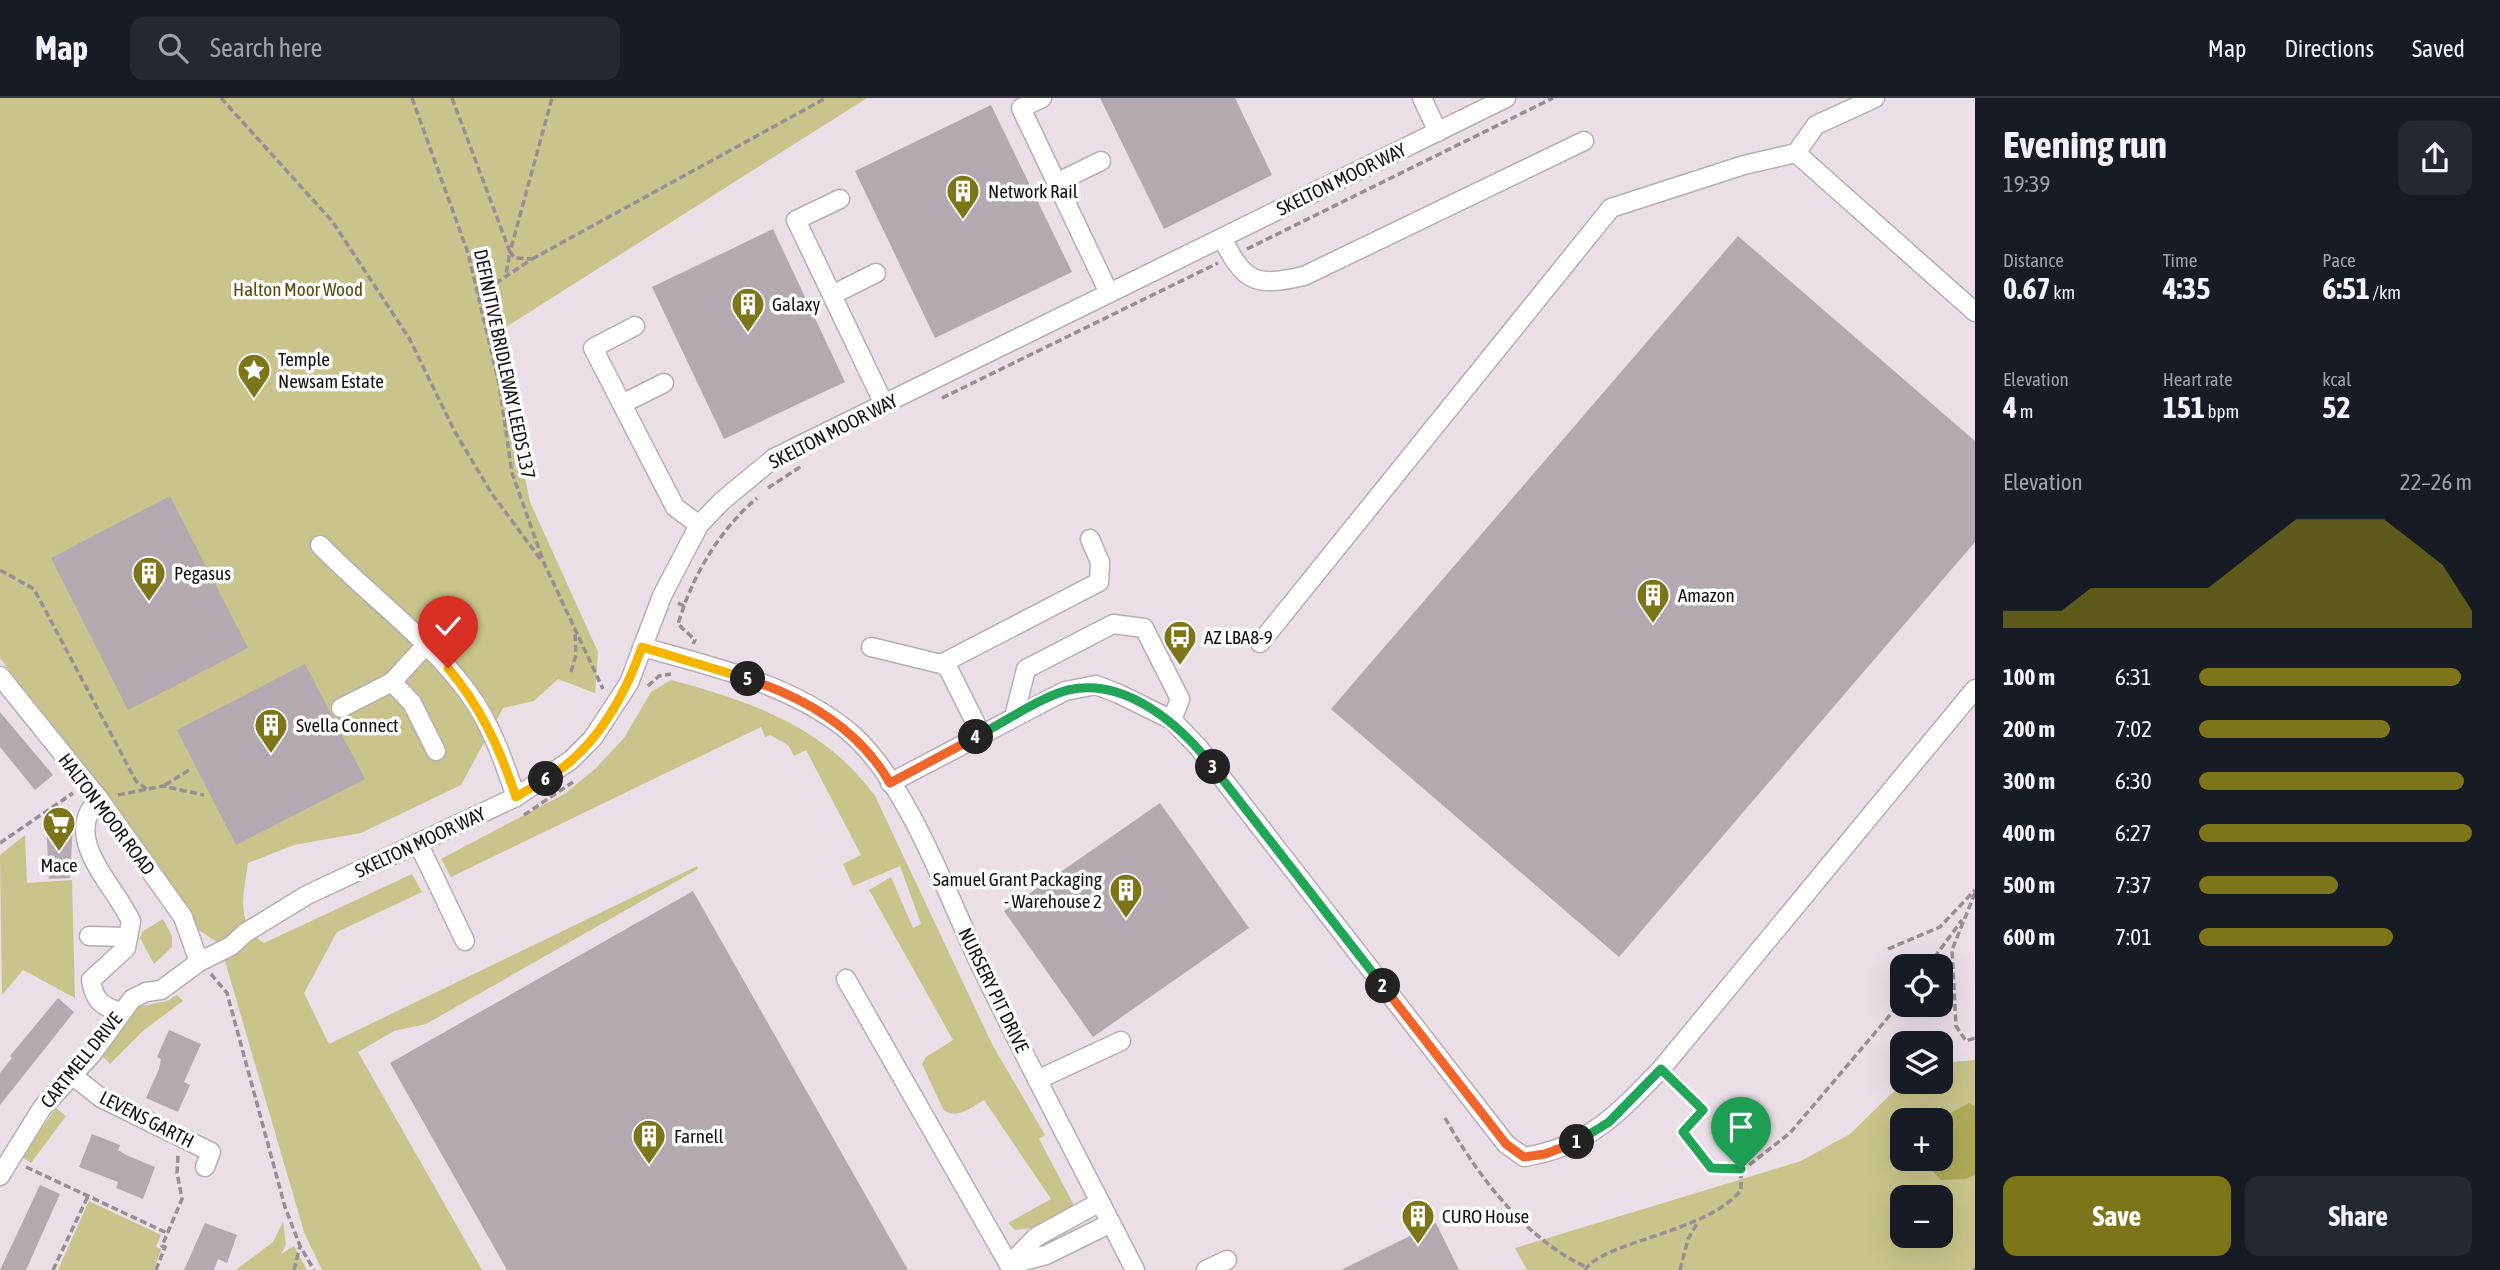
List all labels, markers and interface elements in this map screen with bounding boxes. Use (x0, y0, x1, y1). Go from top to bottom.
search box (130, 17, 620, 80)
text: Map (35, 29, 88, 67)
icon: search (154, 29, 192, 67)
text: Search here (210, 33, 322, 63)
text: Map (2208, 35, 2246, 62)
text: Directions (2284, 35, 2374, 62)
text: Saved (2412, 35, 2465, 62)
button: share (2398, 121, 2472, 195)
text: Evening run (2003, 123, 2167, 166)
street label: SKELTON MOOR WAY (1273, 138, 1410, 220)
text: 19:39 (2003, 171, 2050, 197)
building icon: Network Rail (944, 172, 982, 221)
place label: Network Rail (988, 180, 1078, 202)
street label: DEFINITIVE BRIDLEWAY LEEDS 137 (470, 247, 540, 481)
text: Distance (2003, 249, 2064, 271)
text: Time (2163, 249, 2197, 271)
text: Pace (2322, 249, 2356, 271)
text: 0.67 (2003, 271, 2051, 305)
text: 4:35 (2163, 271, 2210, 305)
text: 6:51 (2322, 271, 2370, 305)
park label: Halton Moor Wood (233, 278, 363, 300)
text: km (2051, 281, 2075, 303)
text: /km (2370, 281, 2401, 303)
building icon: Galaxy (729, 285, 767, 334)
place label: Galaxy (772, 293, 820, 315)
place label: Temple Newsam Estate (278, 348, 384, 392)
place icon: Temple Newsam Estate (235, 351, 273, 400)
text: Elevation (2003, 368, 2069, 390)
text: Heart rate (2163, 368, 2233, 390)
text: kcal (2322, 368, 2351, 390)
street label: SKELTON MOOR WAY (765, 389, 901, 473)
text: 4 (2003, 390, 2017, 424)
text: 151 (2163, 390, 2205, 424)
text: 52 (2322, 390, 2351, 424)
text: m (2017, 400, 2033, 422)
text: bpm (2205, 400, 2239, 422)
text: Elevation (2003, 469, 2083, 495)
text: 22–26 m (2400, 469, 2472, 495)
building icon: Pegasus (130, 554, 168, 603)
place label: Pegasus (174, 562, 231, 584)
building icon: Amazon (1634, 576, 1672, 625)
place label: Amazon (1678, 584, 1735, 606)
pin (418, 596, 478, 668)
icon: check (429, 607, 467, 645)
bus stop icon: AZ LBA8-9 (1161, 618, 1199, 667)
place label: AZ LBA8-9 (1204, 626, 1273, 648)
pin: 5 (730, 662, 766, 696)
text: 100 m (2003, 664, 2055, 690)
text: 6:31 (2115, 664, 2152, 690)
text: 5 (743, 667, 752, 689)
building icon: Svella Connect (252, 706, 290, 755)
place label: Svella Connect (296, 714, 399, 736)
text: 200 m (2003, 716, 2055, 742)
text: 7:02 (2115, 716, 2152, 742)
pin: 4 (958, 720, 993, 754)
text: 4 (971, 725, 980, 747)
street label: HALTON MOOR ROAD (54, 749, 160, 879)
pin: 3 (1196, 750, 1230, 784)
text: 3 (1208, 755, 1217, 777)
pin: 6 (528, 762, 564, 796)
text: 6 (541, 767, 550, 789)
text: 300 m (2003, 768, 2055, 794)
text: 6:30 (2115, 768, 2152, 794)
street label: SKELTON MOOR WAY (351, 802, 489, 882)
supermarket icon: Mace (40, 804, 78, 853)
text: 400 m (2003, 820, 2055, 846)
text: 6:27 (2115, 820, 2152, 846)
place label: Mace (40, 854, 78, 876)
place label: Samuel Grant Packaging - Warehouse 2 (933, 868, 1103, 912)
building icon: Samuel Grant Packaging - Warehouse 2 (1107, 871, 1145, 920)
text: 500 m (2003, 872, 2055, 898)
text: 7:37 (2115, 872, 2152, 898)
street label: NURSERY PIT DRIVE (954, 924, 1034, 1056)
text: 600 m (2003, 924, 2055, 950)
text: 7:01 (2115, 924, 2152, 950)
map controls (1890, 954, 1953, 1248)
button: locate (1890, 954, 1953, 1017)
pin: 2 (1366, 968, 1400, 1004)
text: 2 (1378, 974, 1387, 996)
street label: CARTMELL DRIVE (36, 1008, 126, 1112)
button: layers (1890, 1031, 1953, 1094)
street label: LEVENS GARTH (96, 1086, 198, 1152)
pin (1711, 1097, 1771, 1169)
icon: arrive (1722, 1108, 1760, 1146)
button: + (1890, 1108, 1953, 1171)
building icon: Farnell (630, 1117, 668, 1166)
pin: 1 (1560, 1124, 1594, 1160)
place label: Farnell (674, 1125, 724, 1147)
text: 1 (1572, 1130, 1581, 1152)
button: Save (2003, 1176, 2231, 1256)
button: Share (2245, 1176, 2472, 1256)
button: − (1890, 1185, 1953, 1248)
building icon: CURO House (1399, 1197, 1437, 1246)
place label: CURO House (1442, 1205, 1529, 1227)

